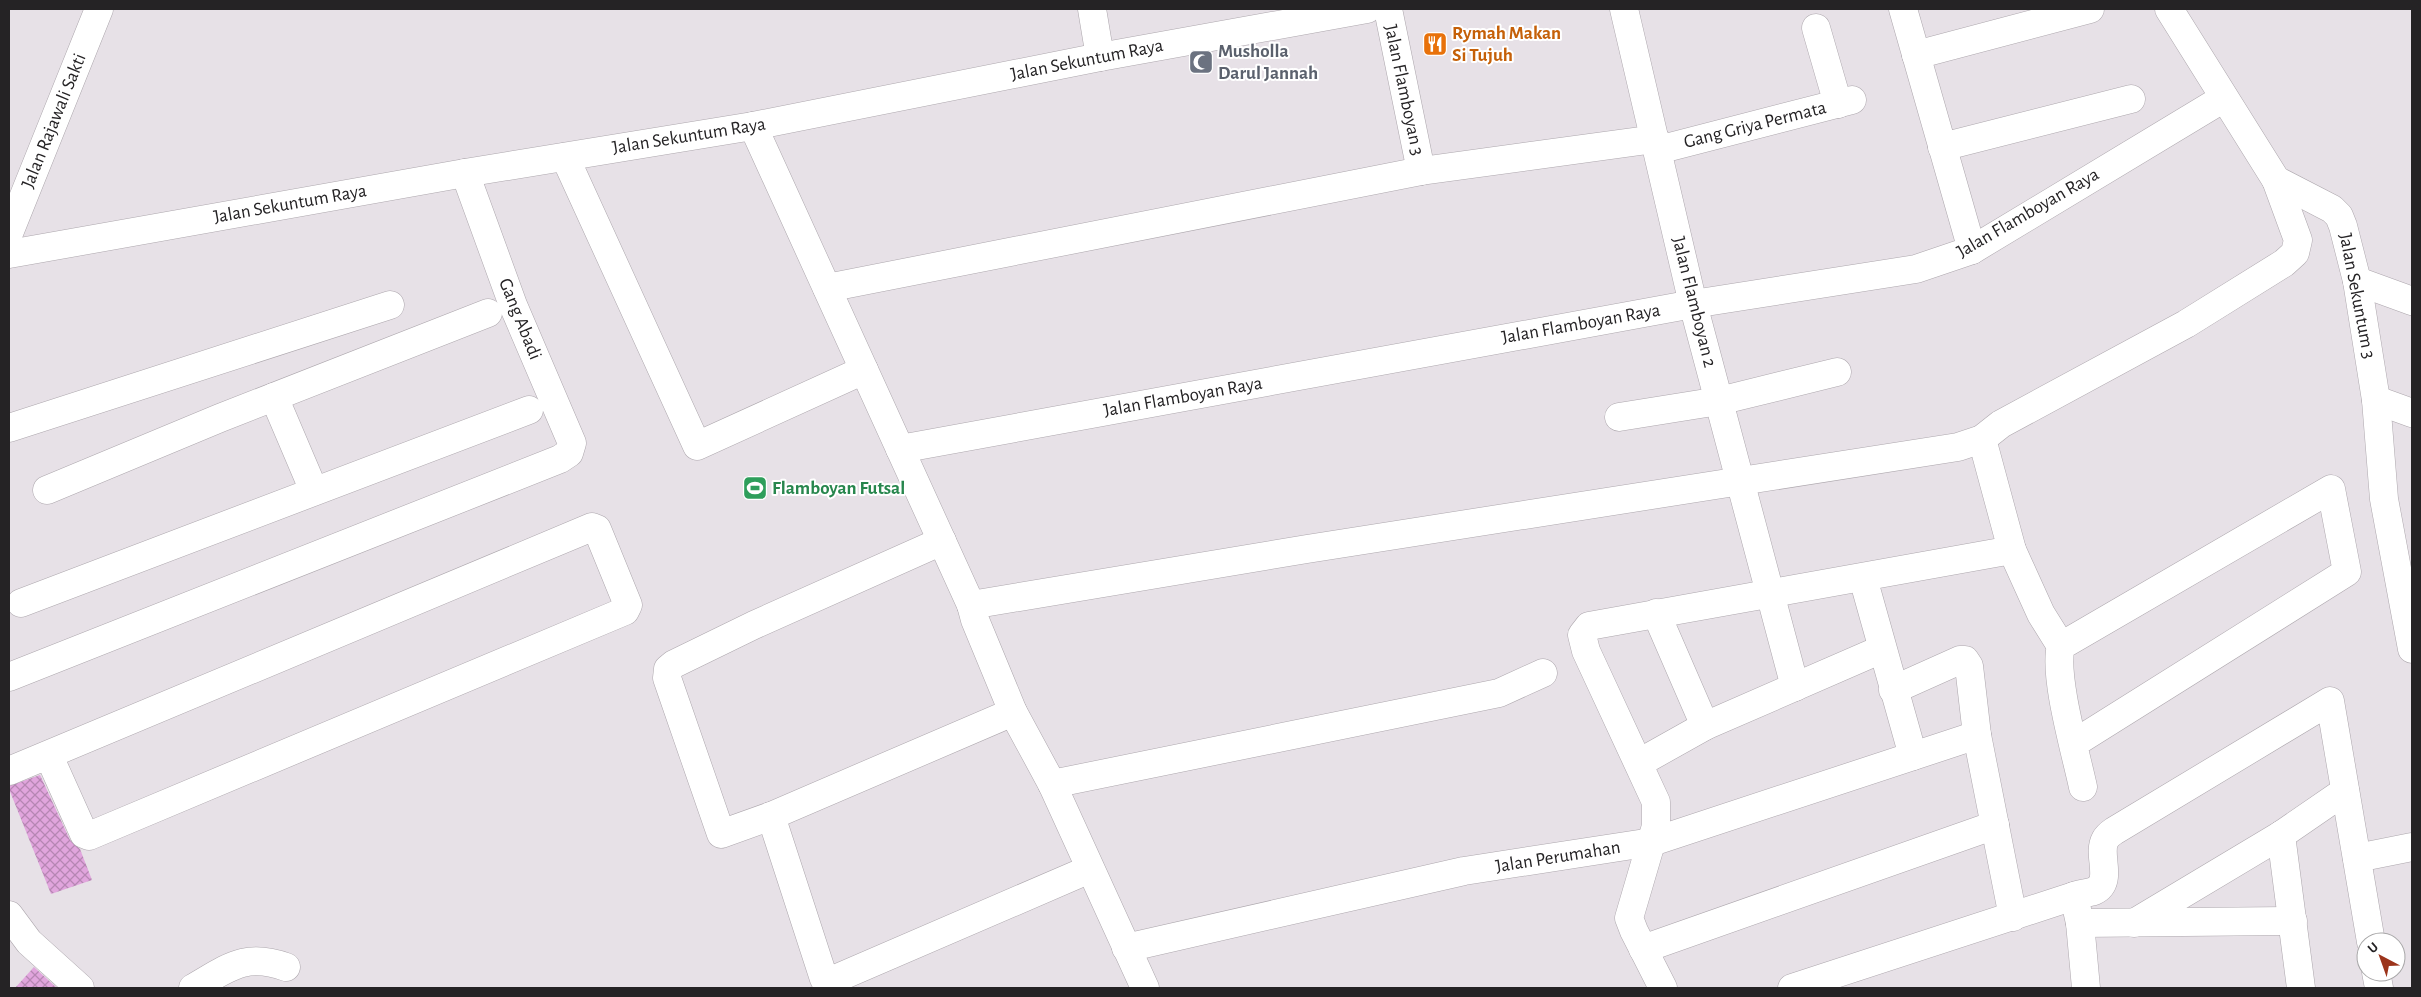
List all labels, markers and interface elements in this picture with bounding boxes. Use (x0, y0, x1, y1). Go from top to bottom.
street label: Jalan Flamboyan 3 (1381, 23, 1427, 157)
place label: Rymah Makan Si Tujuh (1452, 24, 1561, 65)
restaurant icon: Rymah Makan Si Tujuh (1422, 31, 1448, 57)
street label: Jalan Sekuntum Raya (1009, 36, 1165, 84)
place label: Musholla Darul Jannah (1218, 42, 1318, 83)
mosque icon: Musholla Darul Jannah (1188, 49, 1214, 75)
street label: Jalan Rajawali Sakti (18, 51, 90, 191)
street label: Gang Griya Permata (1682, 98, 1828, 152)
street label: Jalan Sekuntum Raya (611, 114, 767, 158)
street label: Jalan Flamboyan Raya (1954, 164, 2103, 261)
street label: Jalan Sekuntum Raya (212, 181, 368, 227)
street label: Jalan Sekuntum 3 (2336, 232, 2378, 360)
street label: Jalan Flamboyan 2 (1669, 235, 1720, 370)
street label: Gang Abadi (495, 276, 545, 362)
street label: Jalan Flamboyan Raya (1500, 301, 1662, 347)
street label: Jalan Flamboyan Raya (1102, 374, 1264, 420)
sports icon: Flamboyan Futsal (742, 475, 768, 501)
place label: Flamboyan Futsal (772, 479, 905, 498)
street label: Jalan Perumahan (1494, 838, 1622, 876)
north arrow (2356, 932, 2406, 982)
text: U (2365, 940, 2381, 956)

